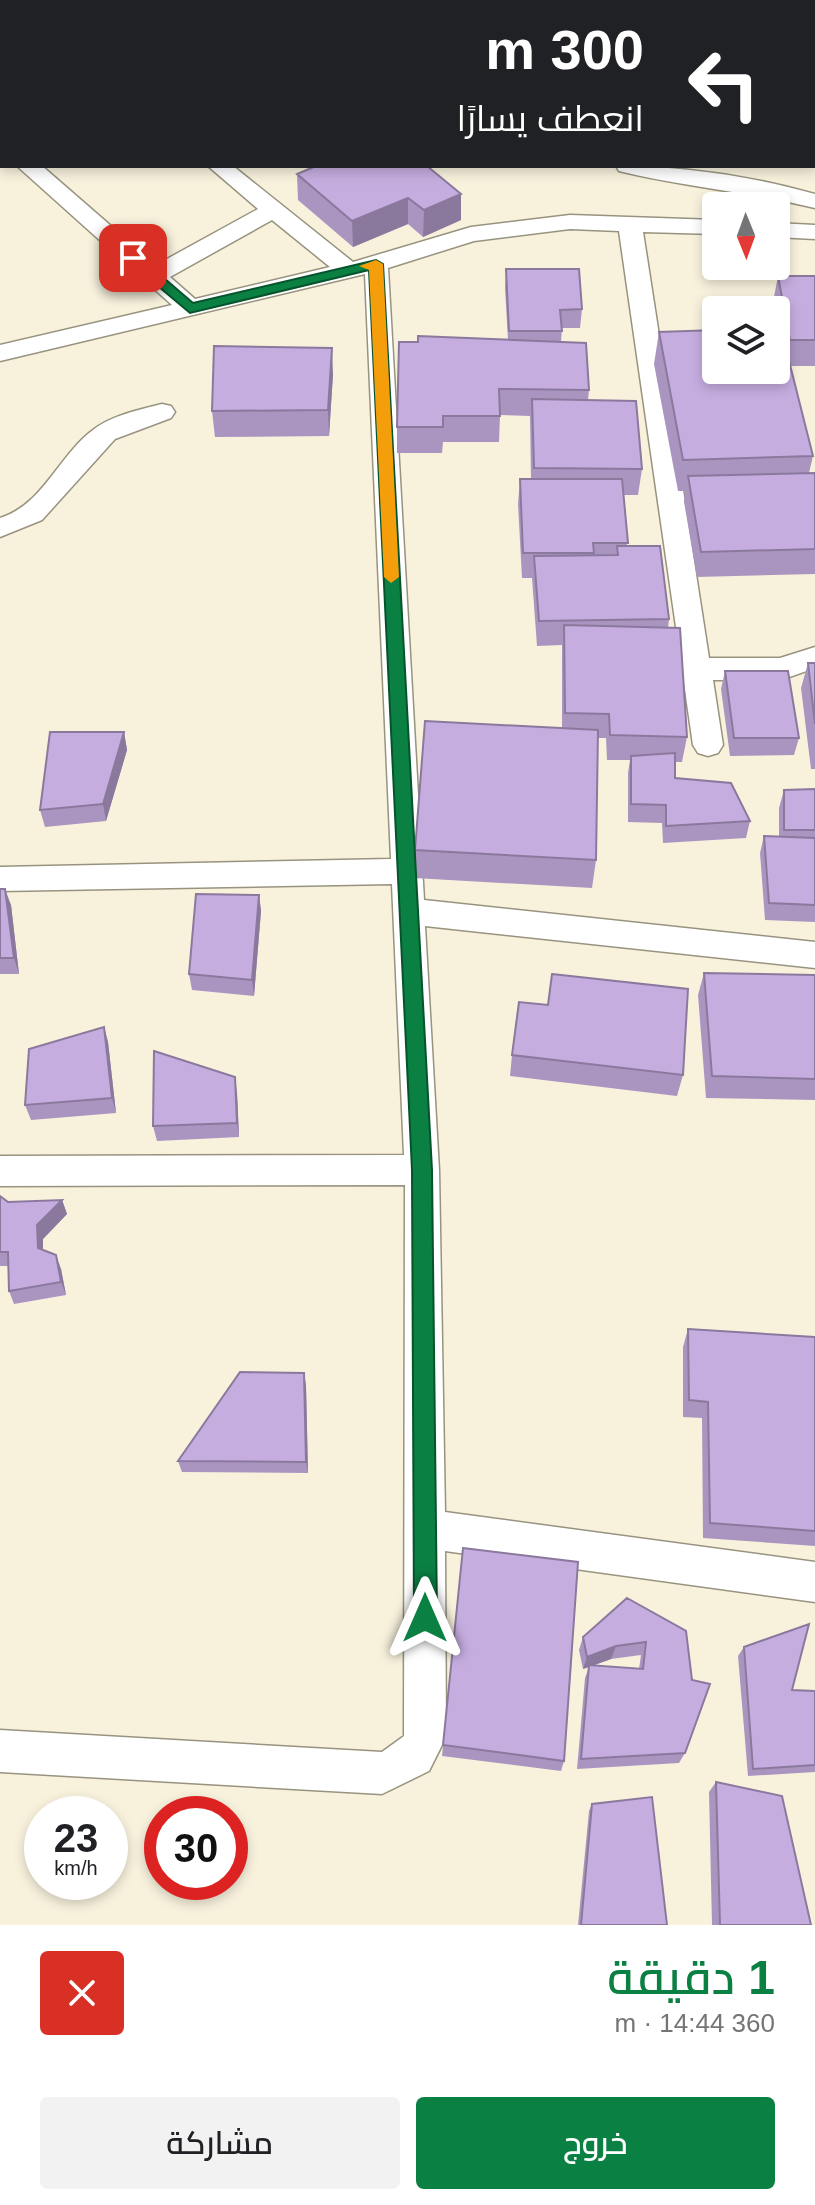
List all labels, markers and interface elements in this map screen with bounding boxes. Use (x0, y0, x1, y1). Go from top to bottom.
text: 300 m (485, 18, 644, 81)
icon: left (672, 32, 776, 136)
text: انعطف يسارًا (457, 98, 644, 139)
north arrow (702, 192, 790, 280)
map controls (702, 192, 790, 384)
pin (99, 224, 167, 292)
icon: arrive (111, 236, 155, 280)
button: layers (702, 296, 790, 384)
position arrow (383, 1576, 467, 1660)
speed limit sign: 30 (144, 1796, 248, 1900)
text: 23 (54, 1816, 98, 1860)
text: km/h (54, 1857, 98, 1879)
button: close (40, 1951, 124, 2035)
text: 1 دقيقة (607, 1951, 775, 2004)
text: 360 m · 14:44 (615, 2008, 775, 2038)
button: مشاركة (40, 2097, 400, 2189)
button: خروج (416, 2097, 775, 2189)

